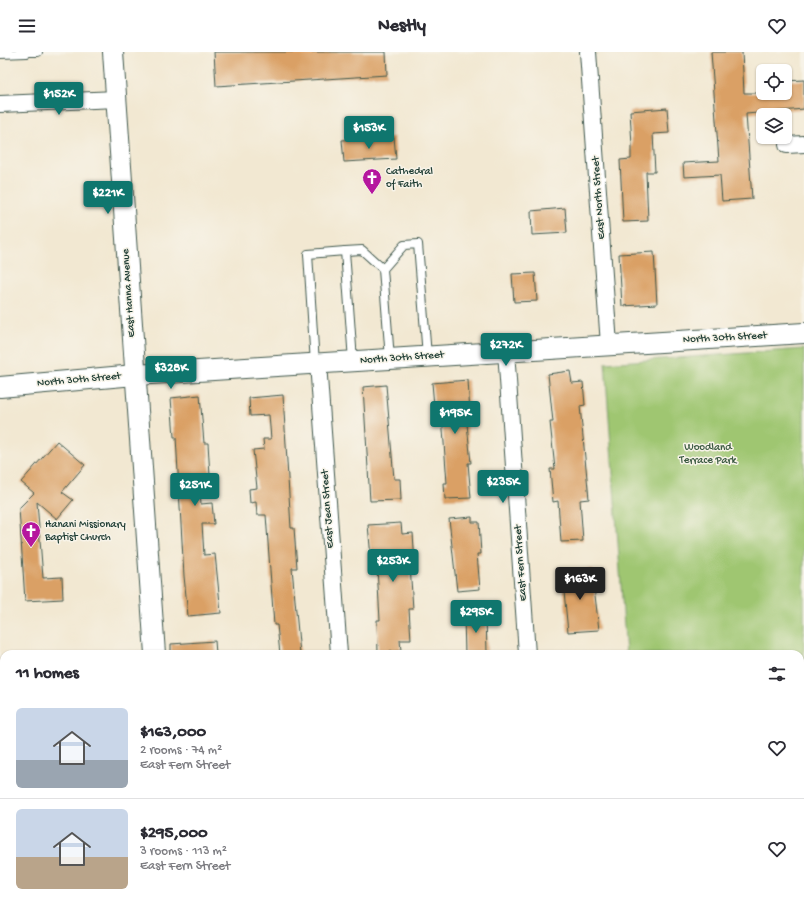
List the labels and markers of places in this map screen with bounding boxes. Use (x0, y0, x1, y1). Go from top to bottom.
pin: $152K (31, 82, 87, 116)
pin: $153K (341, 116, 397, 150)
place label: Cathedral of Faith (386, 166, 434, 191)
church icon: Cathedral of Faith (361, 167, 383, 195)
pin: $221K (80, 181, 136, 215)
pin: $272K (478, 333, 534, 367)
pin: $328K (143, 356, 199, 390)
pin: $195K (427, 401, 483, 435)
pin: $235K (475, 470, 531, 504)
pin: $251K (167, 473, 223, 507)
place label: Hanani Missionary Baptist Church (44, 519, 126, 544)
church icon: Hanani Missionary Baptist Church (20, 520, 42, 548)
pin: $253K (365, 549, 421, 583)
pin: $163K (552, 567, 608, 601)
pin: $295K (448, 600, 504, 634)

